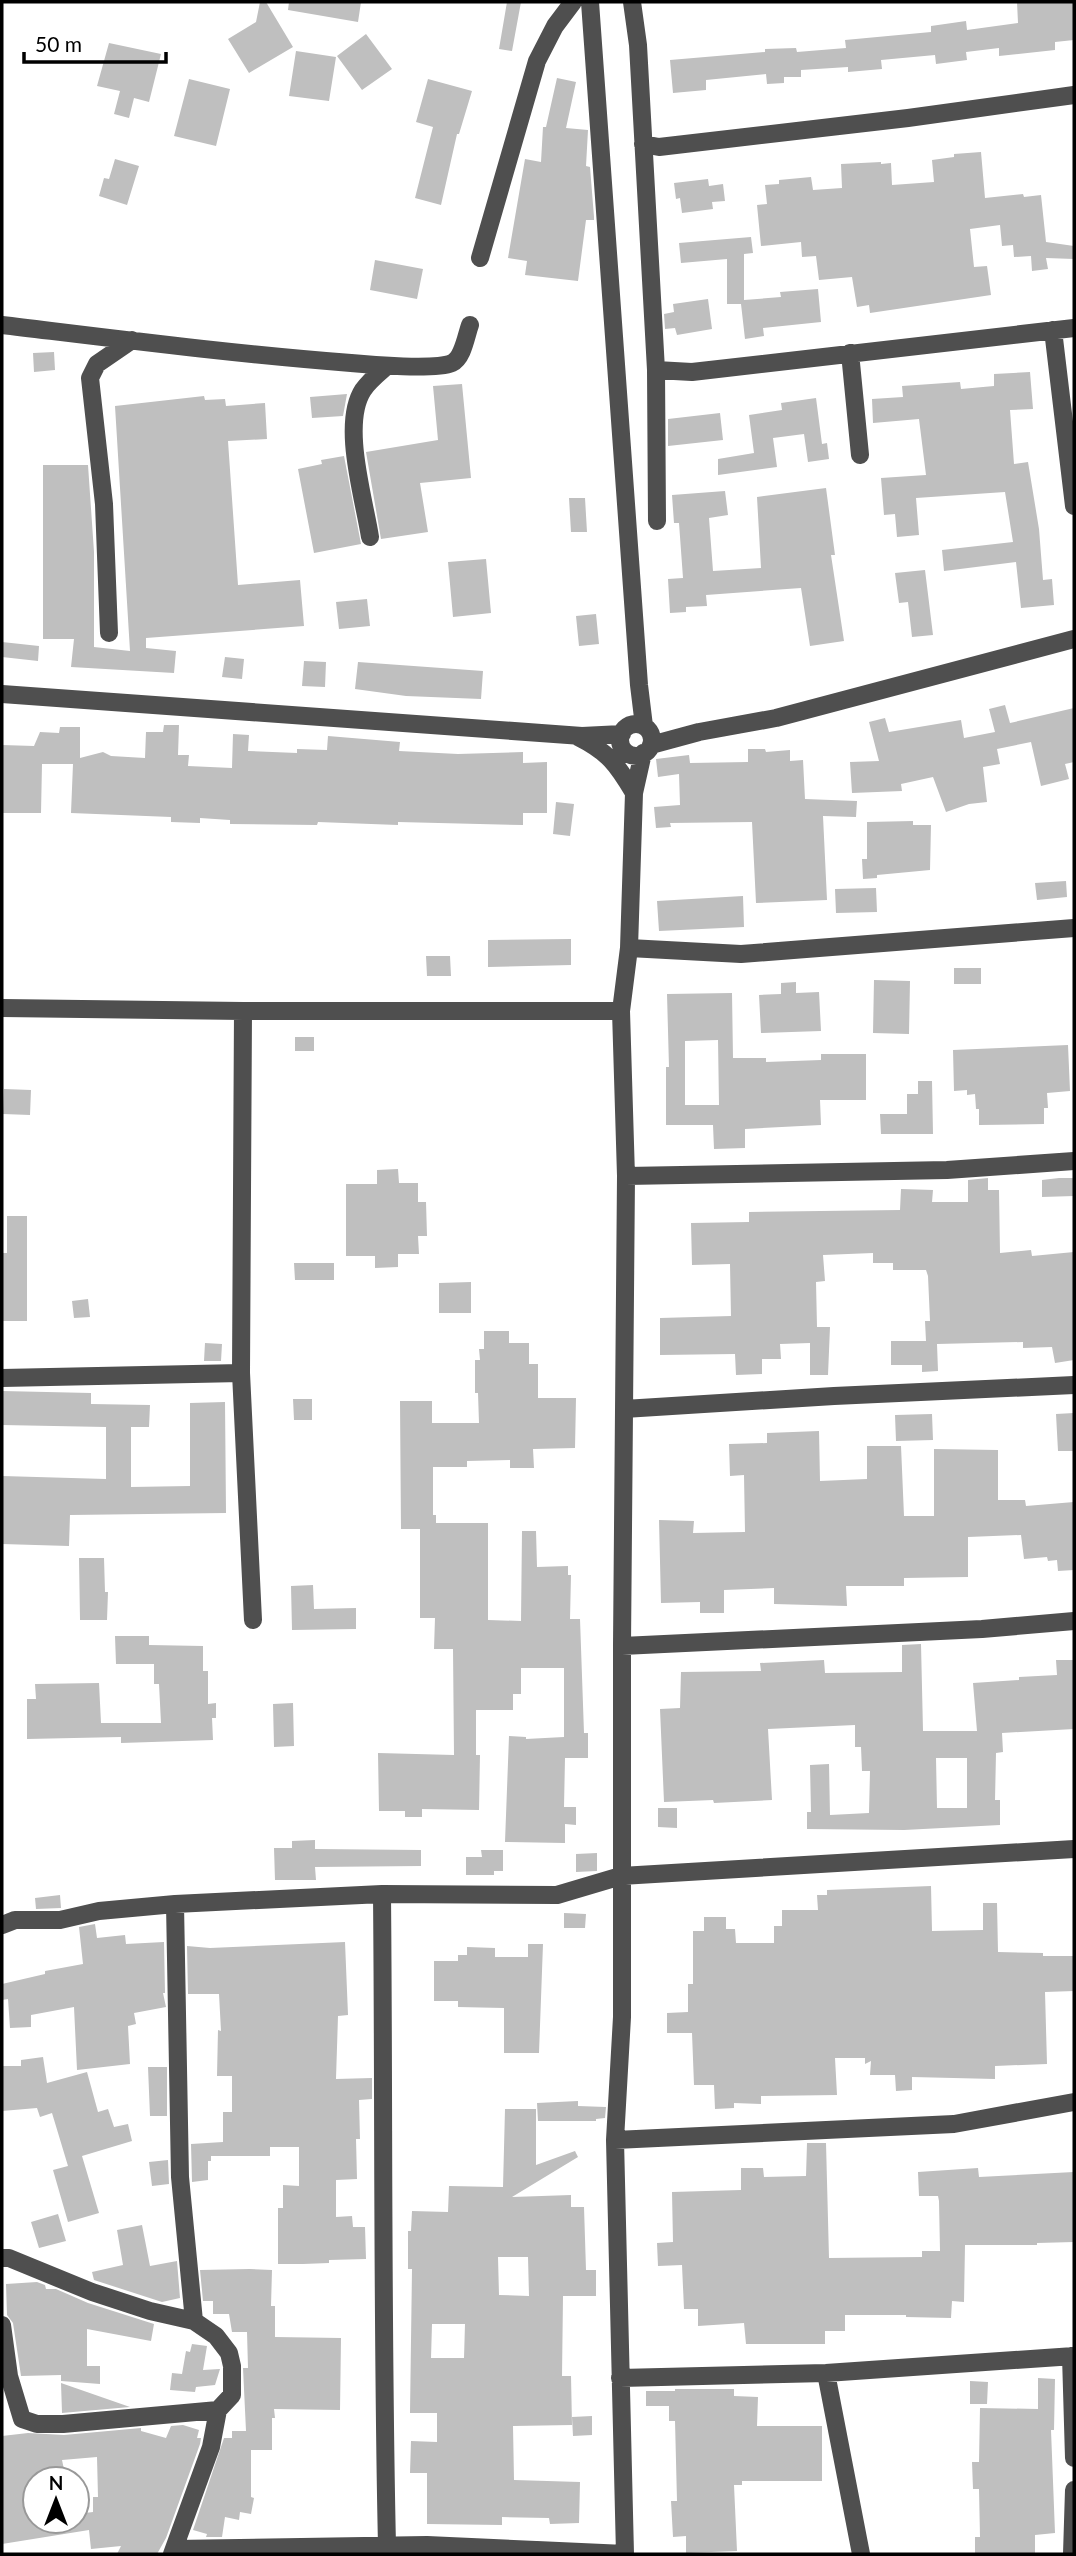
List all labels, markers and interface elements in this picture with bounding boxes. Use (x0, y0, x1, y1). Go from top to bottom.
scale bar (24, 21, 166, 65)
text: 50 m (35, 31, 82, 56)
north arrow (21, 2465, 91, 2535)
text: N (49, 2471, 63, 2494)

